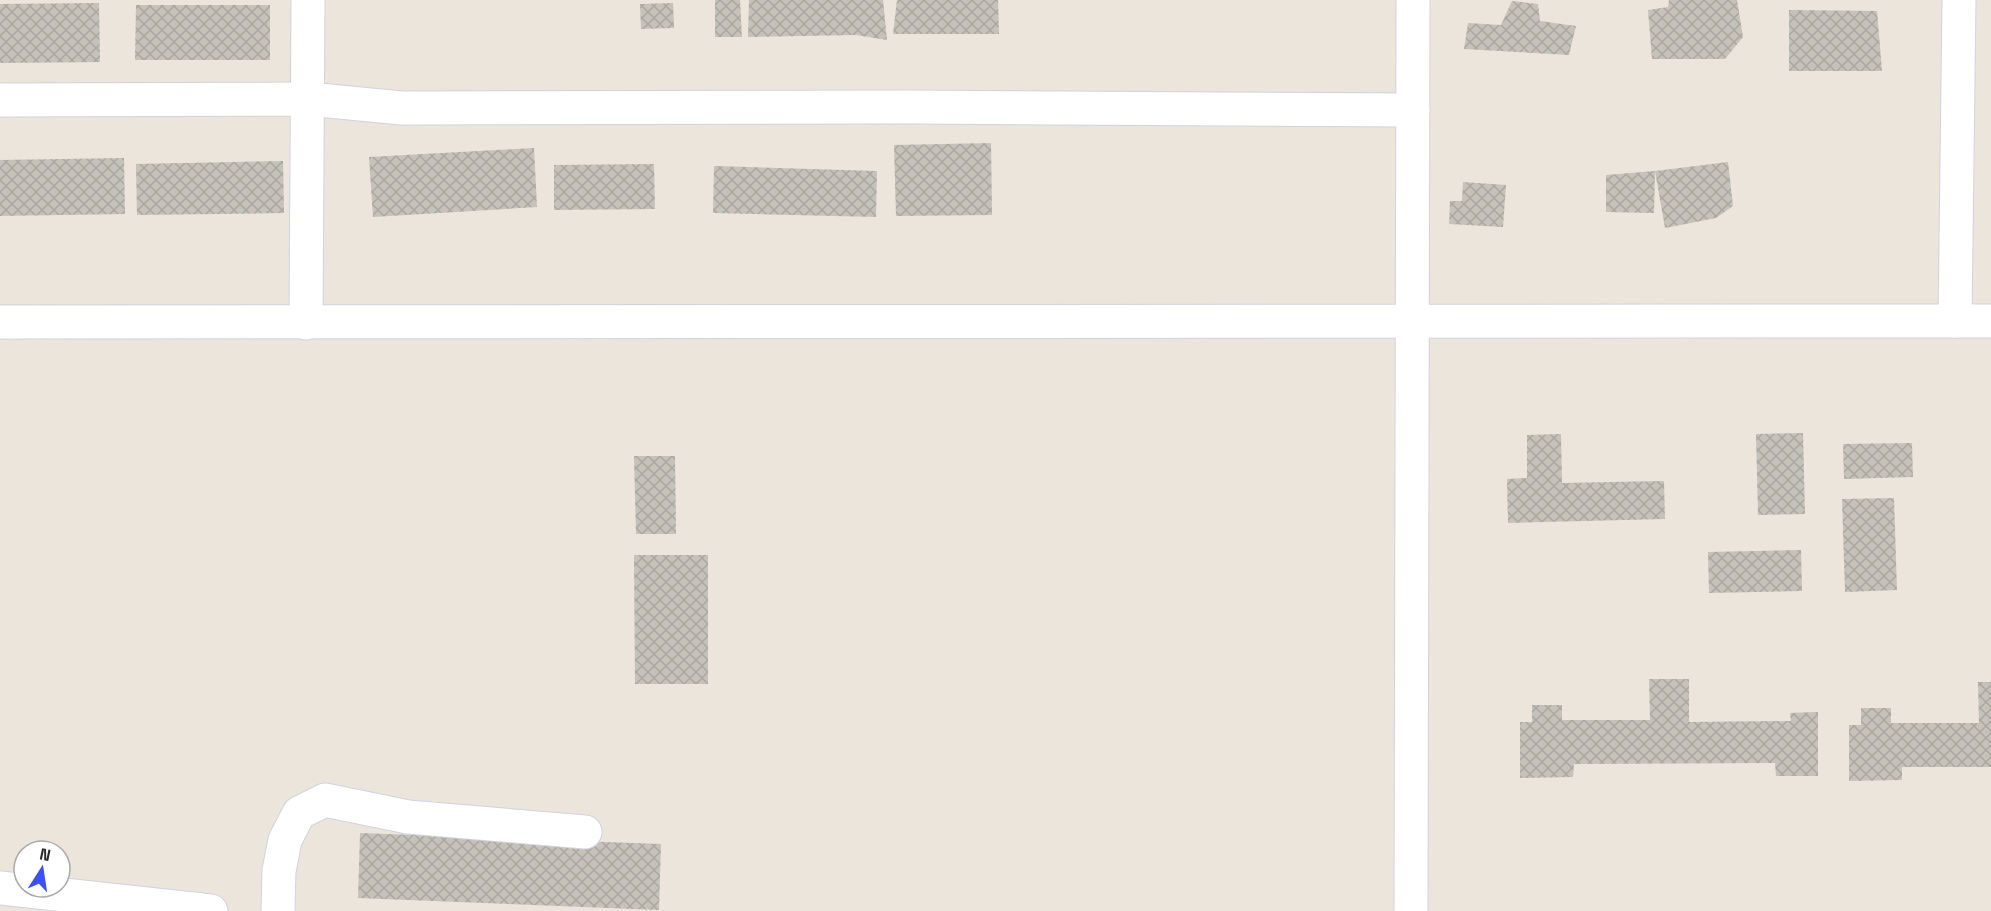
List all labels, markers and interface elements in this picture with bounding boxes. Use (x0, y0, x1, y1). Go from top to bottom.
north arrow (12, 839, 72, 899)
text: N (38, 843, 52, 866)

